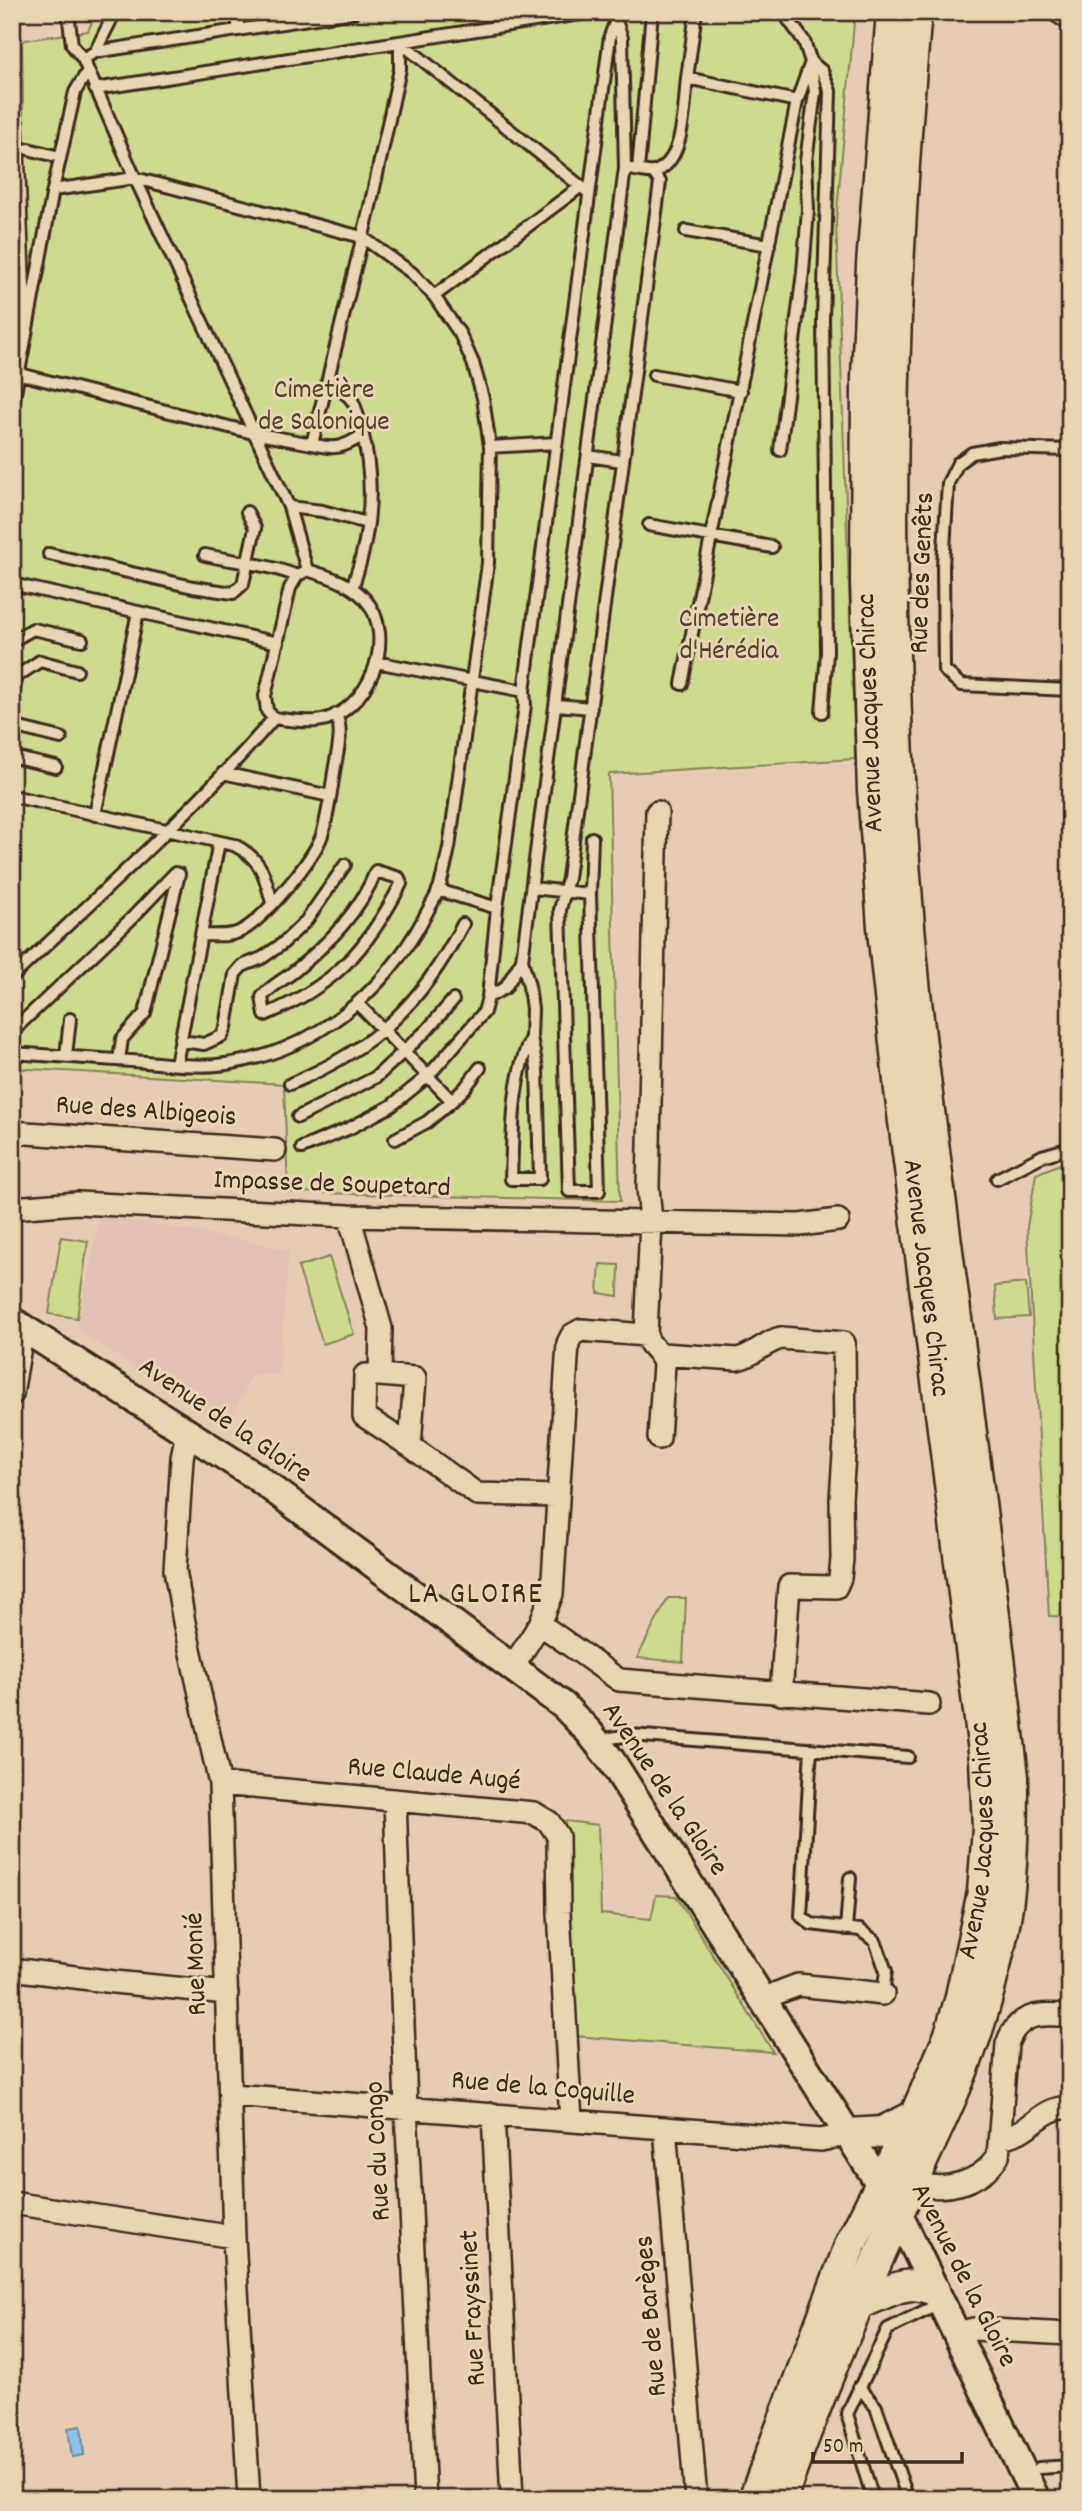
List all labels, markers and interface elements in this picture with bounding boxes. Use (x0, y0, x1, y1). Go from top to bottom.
park label: Cimetière de Salonique (258, 372, 390, 444)
street label: Rue des Genêts (901, 492, 947, 654)
street label: Avenue Jacques Chirac (848, 593, 896, 833)
park label: Cimetière d'Hérédia (679, 601, 779, 673)
street label: Rue des Albigeois (54, 1087, 238, 1139)
street label: Avenue Jacques Chirac (890, 1157, 958, 1399)
street label: Impasse de Soupetard (213, 1162, 451, 1210)
street label: Avenue de la Gloire (129, 1349, 319, 1495)
district label: LA GLOIRE (408, 1575, 544, 1618)
street label: Avenue de la Gloire (590, 1695, 736, 1885)
street label: Avenue Jacques Chirac (949, 1719, 1008, 1963)
street label: Rue Claude Augé (346, 1749, 522, 1803)
street label: Rue Monié (176, 1912, 220, 2016)
street label: Rue de la Coquille (450, 2062, 636, 2118)
street label: Rue du Congo (356, 2080, 404, 2222)
street label: Avenue de la Gloire (898, 2177, 1026, 2375)
street label: Rue Frayssinet (451, 2229, 499, 2387)
street label: Rue de Barèges (626, 2234, 680, 2398)
scale bar (813, 2420, 961, 2464)
text: 50 m (823, 2433, 863, 2463)

